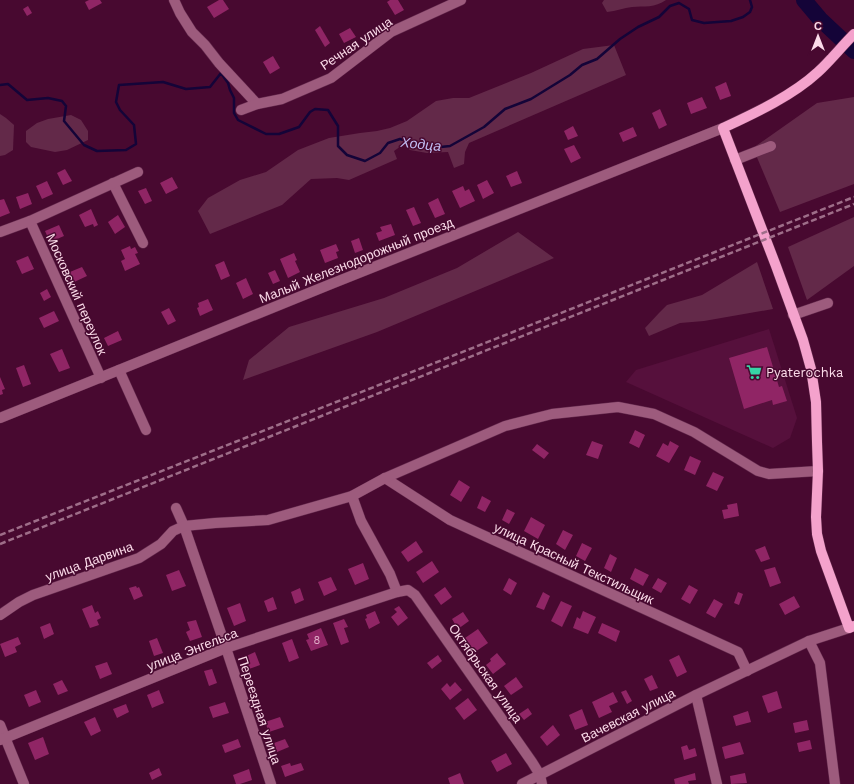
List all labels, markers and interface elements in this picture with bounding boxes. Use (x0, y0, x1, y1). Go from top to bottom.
street label: Речная улица (318, 13, 396, 73)
north arrow (798, 16, 838, 56)
text: С (814, 20, 822, 33)
water label: Ходца (399, 134, 442, 154)
street label: Малый Железнодорожный проезд (257, 214, 456, 306)
street label: Московский переулок (43, 231, 110, 357)
supermarket icon: Pyaterochka (745, 363, 763, 381)
place label: Pyaterochka (766, 365, 844, 380)
street label: улица Красный Текстильщик (491, 520, 657, 607)
street label: улица Дарвина (43, 538, 136, 584)
street label: Октябрьская улица (446, 621, 526, 726)
street label: улица Энгельса (145, 625, 240, 674)
house number: 8 (314, 634, 321, 647)
street label: Переездная улица (235, 654, 284, 767)
street label: Вачевская улица (579, 685, 678, 746)

